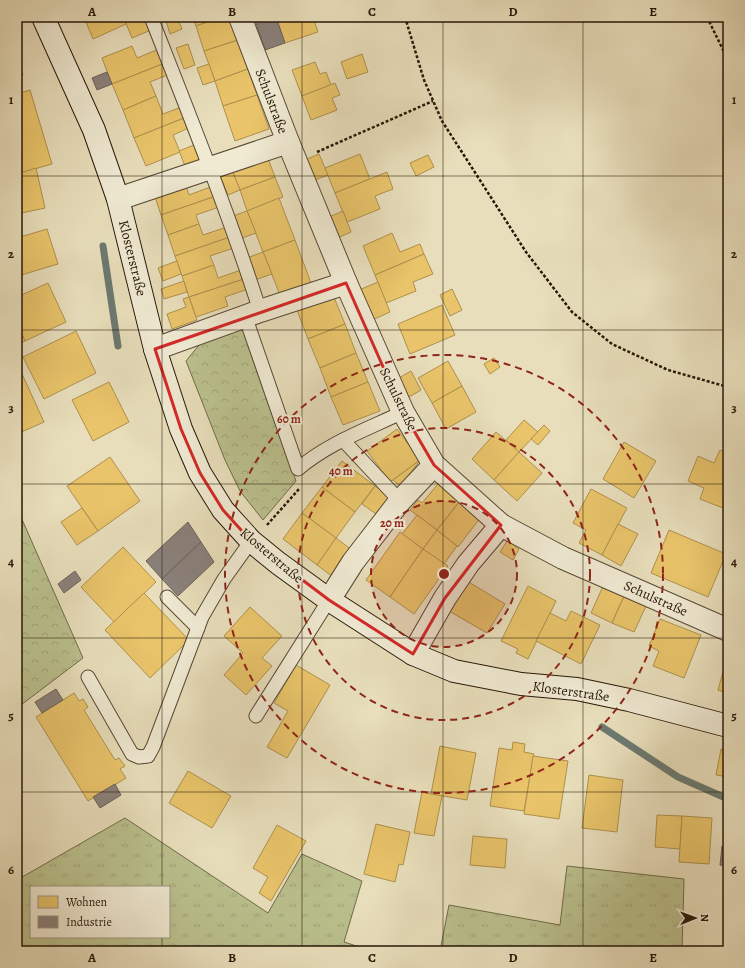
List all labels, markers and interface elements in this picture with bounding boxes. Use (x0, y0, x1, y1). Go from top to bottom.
text: A (87, 3, 97, 20)
text: B (228, 3, 236, 20)
text: C (368, 3, 376, 20)
text: D (508, 3, 518, 20)
text: E (649, 3, 657, 20)
street label: Schulstraße (250, 66, 293, 136)
text: 1 (9, 91, 14, 108)
text: 1 (732, 91, 737, 108)
street label: Klosterstraße (114, 218, 151, 298)
text: 2 (8, 245, 15, 262)
text: 2 (731, 245, 738, 262)
street label: Schulstraße (375, 364, 422, 434)
text: 3 (8, 399, 14, 416)
text: 3 (731, 399, 737, 416)
text: 60 m (277, 411, 301, 427)
text: 40 m (329, 463, 353, 479)
text: 20 m (380, 515, 404, 531)
street label: Klosterstraße (236, 523, 308, 588)
text: 4 (8, 553, 14, 570)
text: 4 (731, 553, 737, 570)
centre of rings (437, 567, 451, 581)
street label: Schulstraße (621, 576, 691, 621)
street label: Klosterstraße (531, 677, 611, 706)
text: 5 (8, 707, 14, 724)
text: 5 (731, 707, 737, 724)
text: 6 (8, 861, 14, 878)
text: 6 (731, 861, 737, 878)
legend (30, 886, 170, 938)
text: Wohnen (65, 894, 108, 910)
north arrow (675, 898, 715, 938)
text: Industrie (66, 914, 112, 930)
text: N (697, 914, 712, 922)
text: A (87, 949, 97, 966)
text: B (228, 949, 236, 966)
text: C (368, 949, 376, 966)
text: D (508, 949, 518, 966)
text: E (649, 949, 657, 966)

